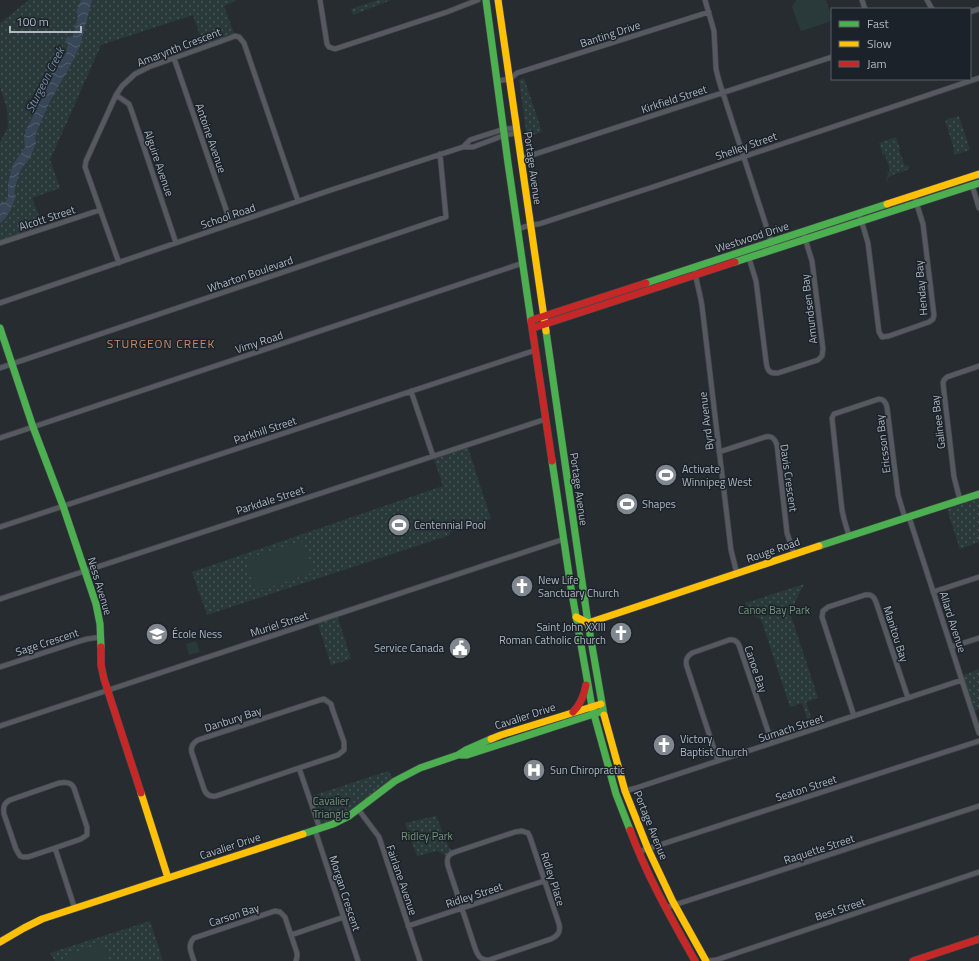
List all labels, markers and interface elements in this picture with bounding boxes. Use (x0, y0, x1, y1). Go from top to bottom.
scale bar (10, 8, 81, 34)
legend (831, 8, 971, 80)
text: 100 m (16, 12, 49, 31)
text: Fast (867, 14, 890, 33)
street label: Banting Drive (578, 17, 643, 51)
street label: Amarynth Crescent (135, 24, 223, 70)
text: Slow (867, 34, 892, 53)
water label: Sturgeon Creek (20, 42, 70, 116)
text: Jam (867, 54, 887, 73)
street label: Kirkfield Street (639, 81, 709, 117)
street label: Antoine Avenue (192, 101, 231, 175)
street label: Alguire Avenue (140, 128, 178, 199)
street label: Shelley Street (713, 128, 779, 164)
street label: Portage Avenue (520, 130, 546, 206)
street label: School Road (198, 199, 258, 233)
street label: Alcott Street (17, 201, 77, 235)
street label: Westwood Drive (713, 217, 791, 256)
street label: Wharton Boulevard (205, 252, 295, 296)
street label: Henday Bay (911, 259, 931, 316)
street label: Amundsen Bay (797, 273, 821, 345)
street label: Vimy Road (233, 327, 285, 357)
district label: STURGEON CREEK (107, 334, 215, 353)
street label: Byrd Avenue (694, 391, 717, 451)
street label: Galinee Bay (927, 393, 949, 450)
street label: Parkhill Street (232, 412, 299, 448)
street label: Ericsson Bay (871, 413, 895, 474)
street label: Davis Crescent (776, 443, 802, 513)
street label: Portage Avenue (566, 451, 592, 527)
place label: Activate Winnipeg West (682, 461, 752, 490)
sports icon: Activate Winnipeg West (653, 462, 679, 488)
street label: Parkdale Street (234, 481, 306, 519)
sports icon: Shapes (614, 491, 640, 517)
place label: Shapes (642, 496, 676, 512)
sports icon: Centennial Pool (386, 512, 412, 538)
place label: Centennial Pool (414, 517, 486, 533)
street label: Rouge Road (744, 533, 802, 567)
street label: Ness Avenue (84, 555, 117, 617)
place label: New Life Sanctuary Church (538, 572, 619, 601)
church icon: New Life Sanctuary Church (509, 573, 535, 599)
street label: Allard Avenue (936, 589, 971, 655)
park label: Canoe Bay Park (738, 602, 811, 618)
street label: Manitou Bay (879, 604, 913, 665)
street label: Muriel Street (248, 607, 310, 641)
place label: Saint John XXIII Roman Catholic Church (499, 619, 606, 648)
church icon: Saint John XXIII Roman Catholic Church (608, 620, 634, 646)
school or university icon: École Ness (144, 621, 170, 647)
street label: Sage Crescent (13, 624, 81, 660)
place label: École Ness (172, 626, 222, 642)
public building icon: Service Canada (447, 635, 473, 661)
place label: Service Canada (374, 640, 444, 656)
street label: Canoe Bay (741, 643, 772, 695)
street label: Cavalier Drive (493, 699, 558, 733)
street label: Danbury Bay (202, 702, 264, 736)
street label: Sumach Street (756, 710, 826, 746)
place label: Victory Baptist Church (680, 731, 748, 760)
church icon: Victory Baptist Church (651, 732, 677, 758)
hospital icon: Sun Chiropractic (521, 757, 547, 783)
place label: Sun Chiropractic (550, 762, 625, 778)
street label: Seaton Street (773, 771, 839, 805)
street label: Portage Avenue (630, 788, 672, 862)
park label: Cavalier Triangle (313, 793, 350, 822)
park label: Ridley Park (401, 828, 454, 844)
street label: Cavalier Drive (198, 829, 263, 863)
street label: Raquette Street (782, 830, 857, 868)
street label: Fairlane Avenue (382, 843, 422, 918)
street label: Ridley Place (537, 850, 569, 908)
street label: Morgan Crescent (325, 853, 365, 933)
street label: Ridley Street (443, 878, 505, 912)
street label: Best Street (813, 893, 867, 925)
street label: Carson Bay (207, 899, 262, 931)

